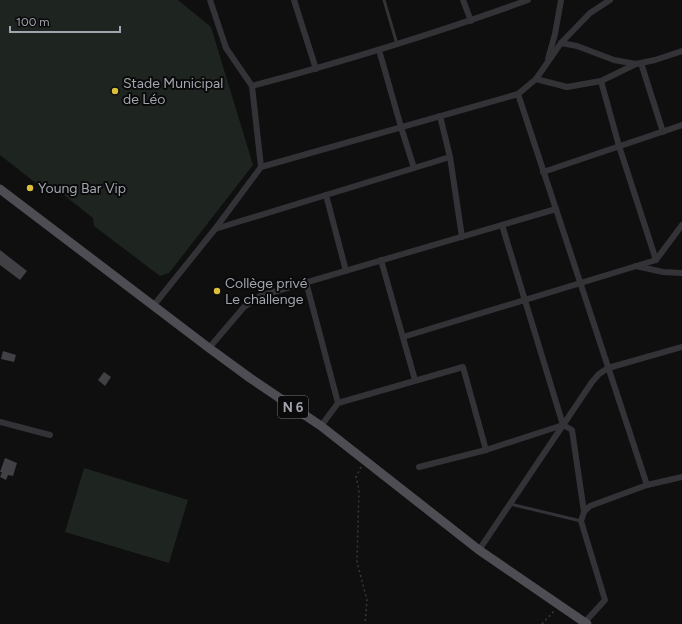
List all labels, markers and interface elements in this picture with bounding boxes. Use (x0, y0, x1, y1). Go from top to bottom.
scale bar (10, 8, 120, 34)
text: 100 m (16, 15, 50, 29)
place label: Stade Municipal de Léo (123, 75, 223, 108)
marker: Stade Municipal de Léo (110, 86, 120, 96)
place label: Young Bar Vip (38, 180, 126, 197)
marker: Young Bar Vip (25, 183, 35, 193)
place label: Collège privé Le challenge (225, 275, 308, 308)
marker: Collège privé Le challenge (212, 286, 222, 296)
road number: N 6 (278, 396, 308, 418)

